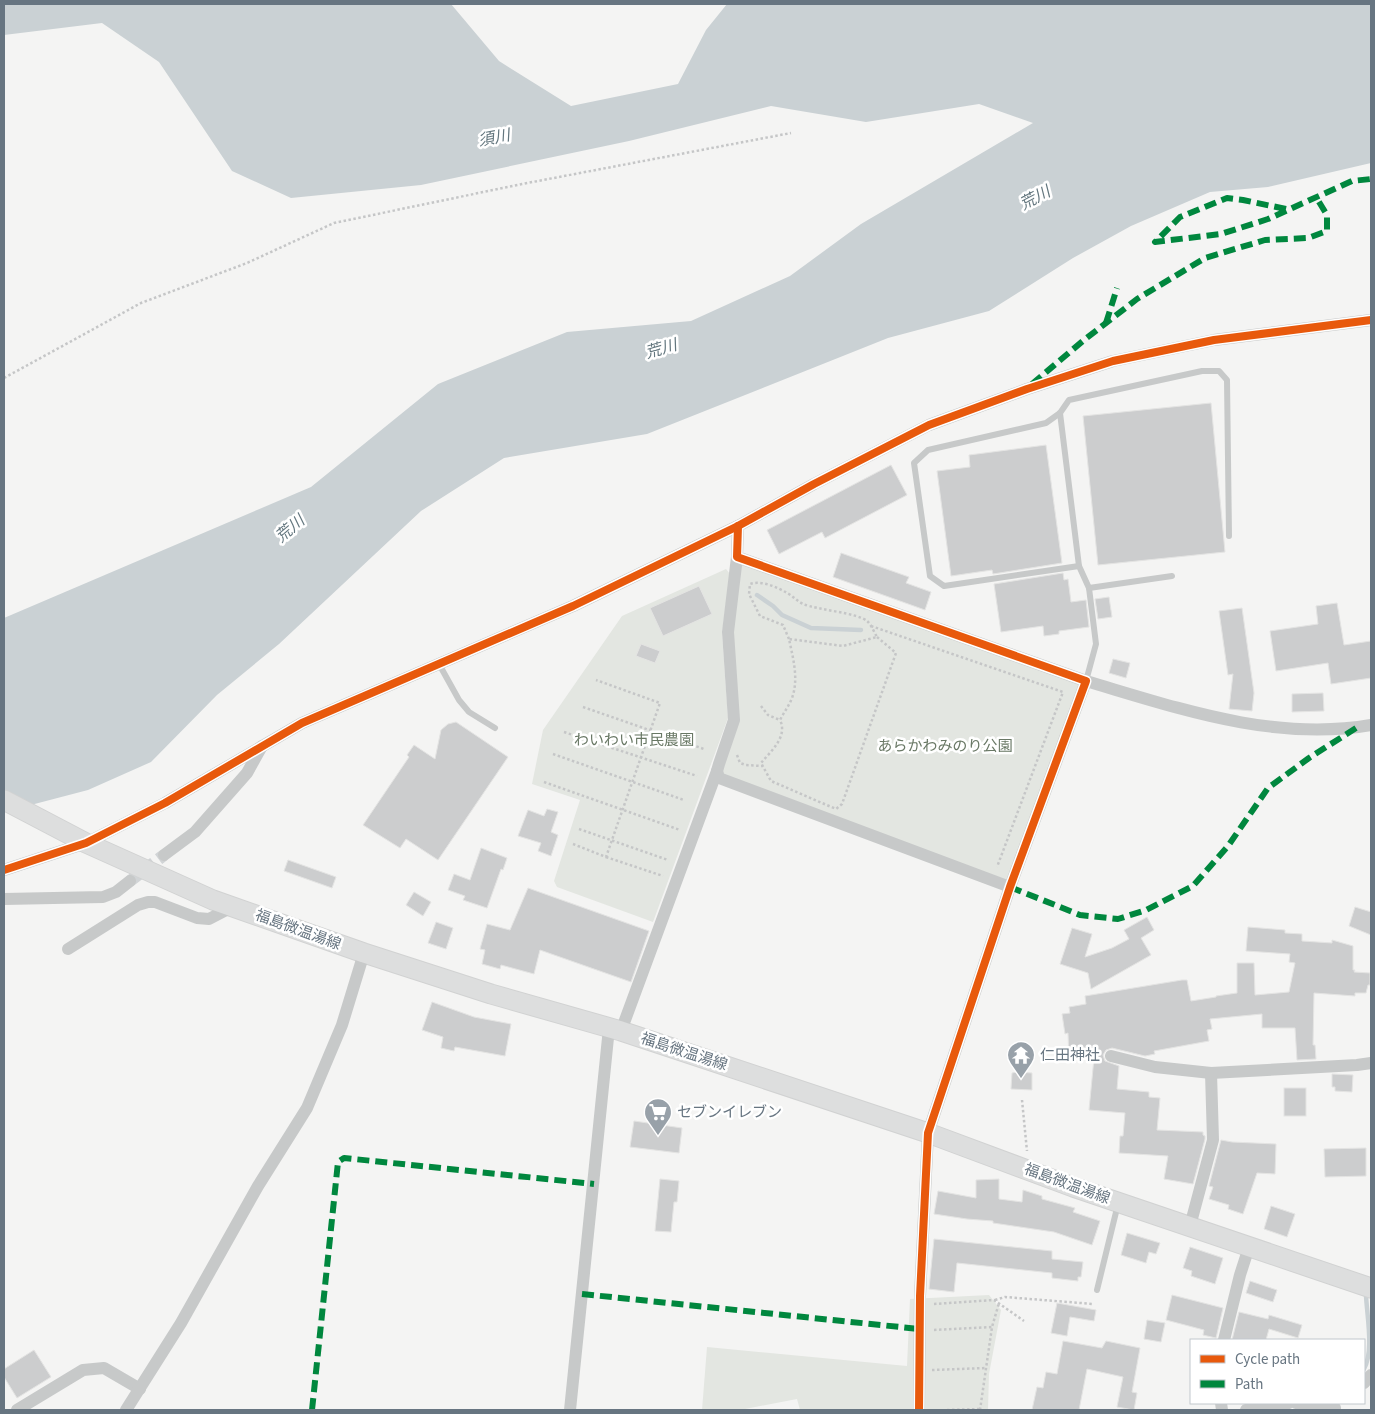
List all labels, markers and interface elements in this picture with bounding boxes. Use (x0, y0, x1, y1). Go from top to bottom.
water label: 須川 (476, 124, 514, 152)
water label: 荒川 (1016, 180, 1056, 215)
water label: 荒川 (643, 333, 681, 364)
water label: 荒川 (271, 509, 311, 548)
park label: わいわい市民農園 (574, 730, 694, 751)
park label: あらかわみのり公園 (877, 736, 1013, 757)
street label: 福島微温湯線 (252, 905, 344, 955)
street label: 福島微温湯線 (638, 1028, 730, 1076)
temple icon: 仁田神社 (1006, 1040, 1036, 1079)
place label: 仁田神社 (1040, 1045, 1100, 1066)
supermarket icon: セブンイレブン (643, 1097, 673, 1136)
place label: セブンイレブン (677, 1102, 782, 1123)
street label: 福島微温湯線 (1021, 1159, 1113, 1209)
legend (1190, 1339, 1365, 1404)
text: Cycle path (1235, 1349, 1300, 1370)
text: Path (1235, 1374, 1263, 1395)

